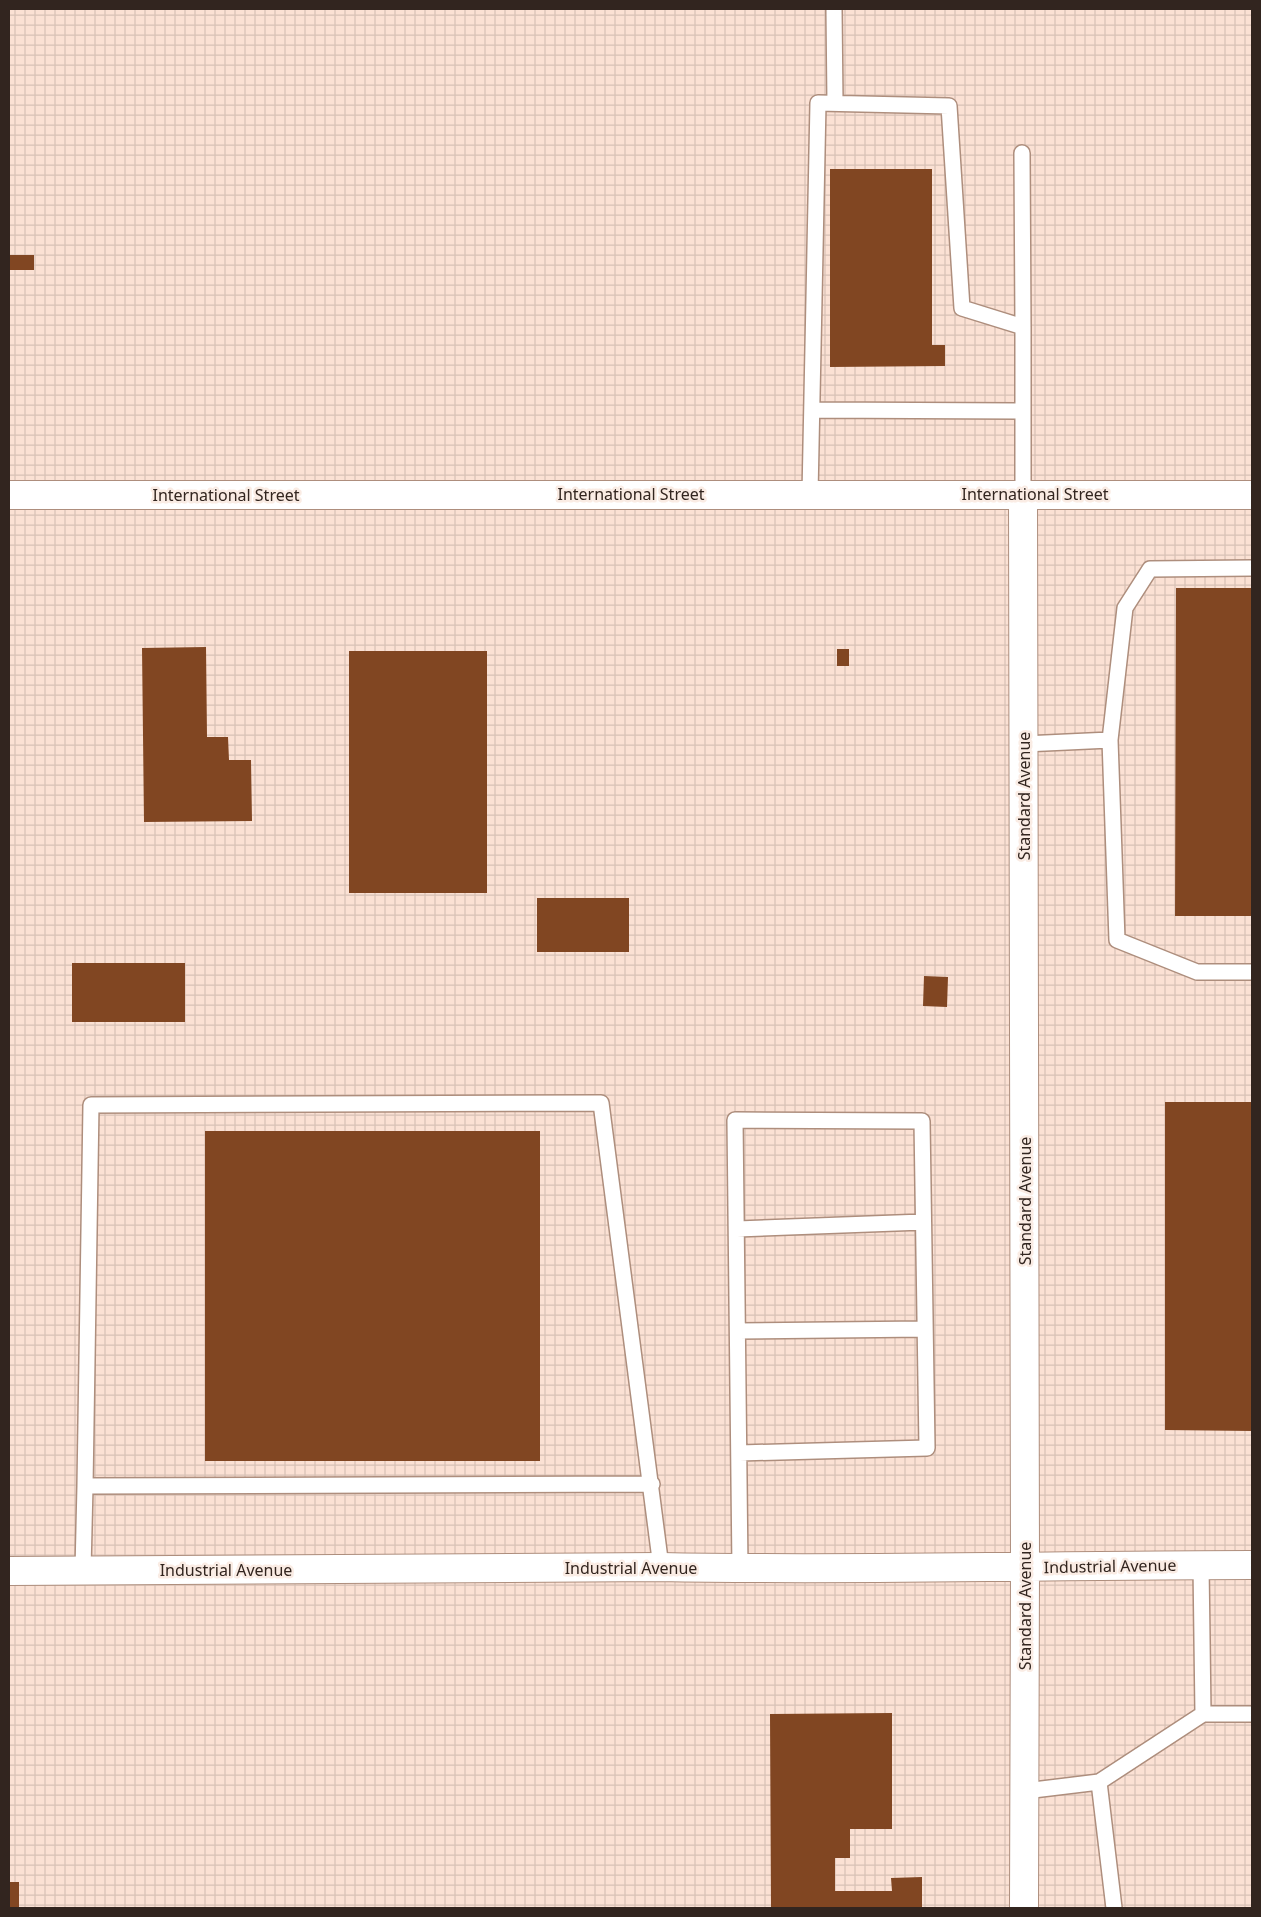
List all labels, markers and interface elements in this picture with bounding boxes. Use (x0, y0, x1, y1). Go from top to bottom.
street label: International Street (558, 483, 705, 505)
street label: International Street (962, 483, 1109, 505)
street label: International Street (153, 484, 300, 506)
street label: Standard Avenue (1013, 732, 1035, 860)
street label: Standard Avenue (1014, 1137, 1036, 1265)
street label: Standard Avenue (1014, 1542, 1036, 1670)
street label: Industrial Avenue (1043, 1554, 1177, 1578)
street label: Industrial Avenue (565, 1557, 697, 1579)
street label: Industrial Avenue (160, 1559, 292, 1581)

